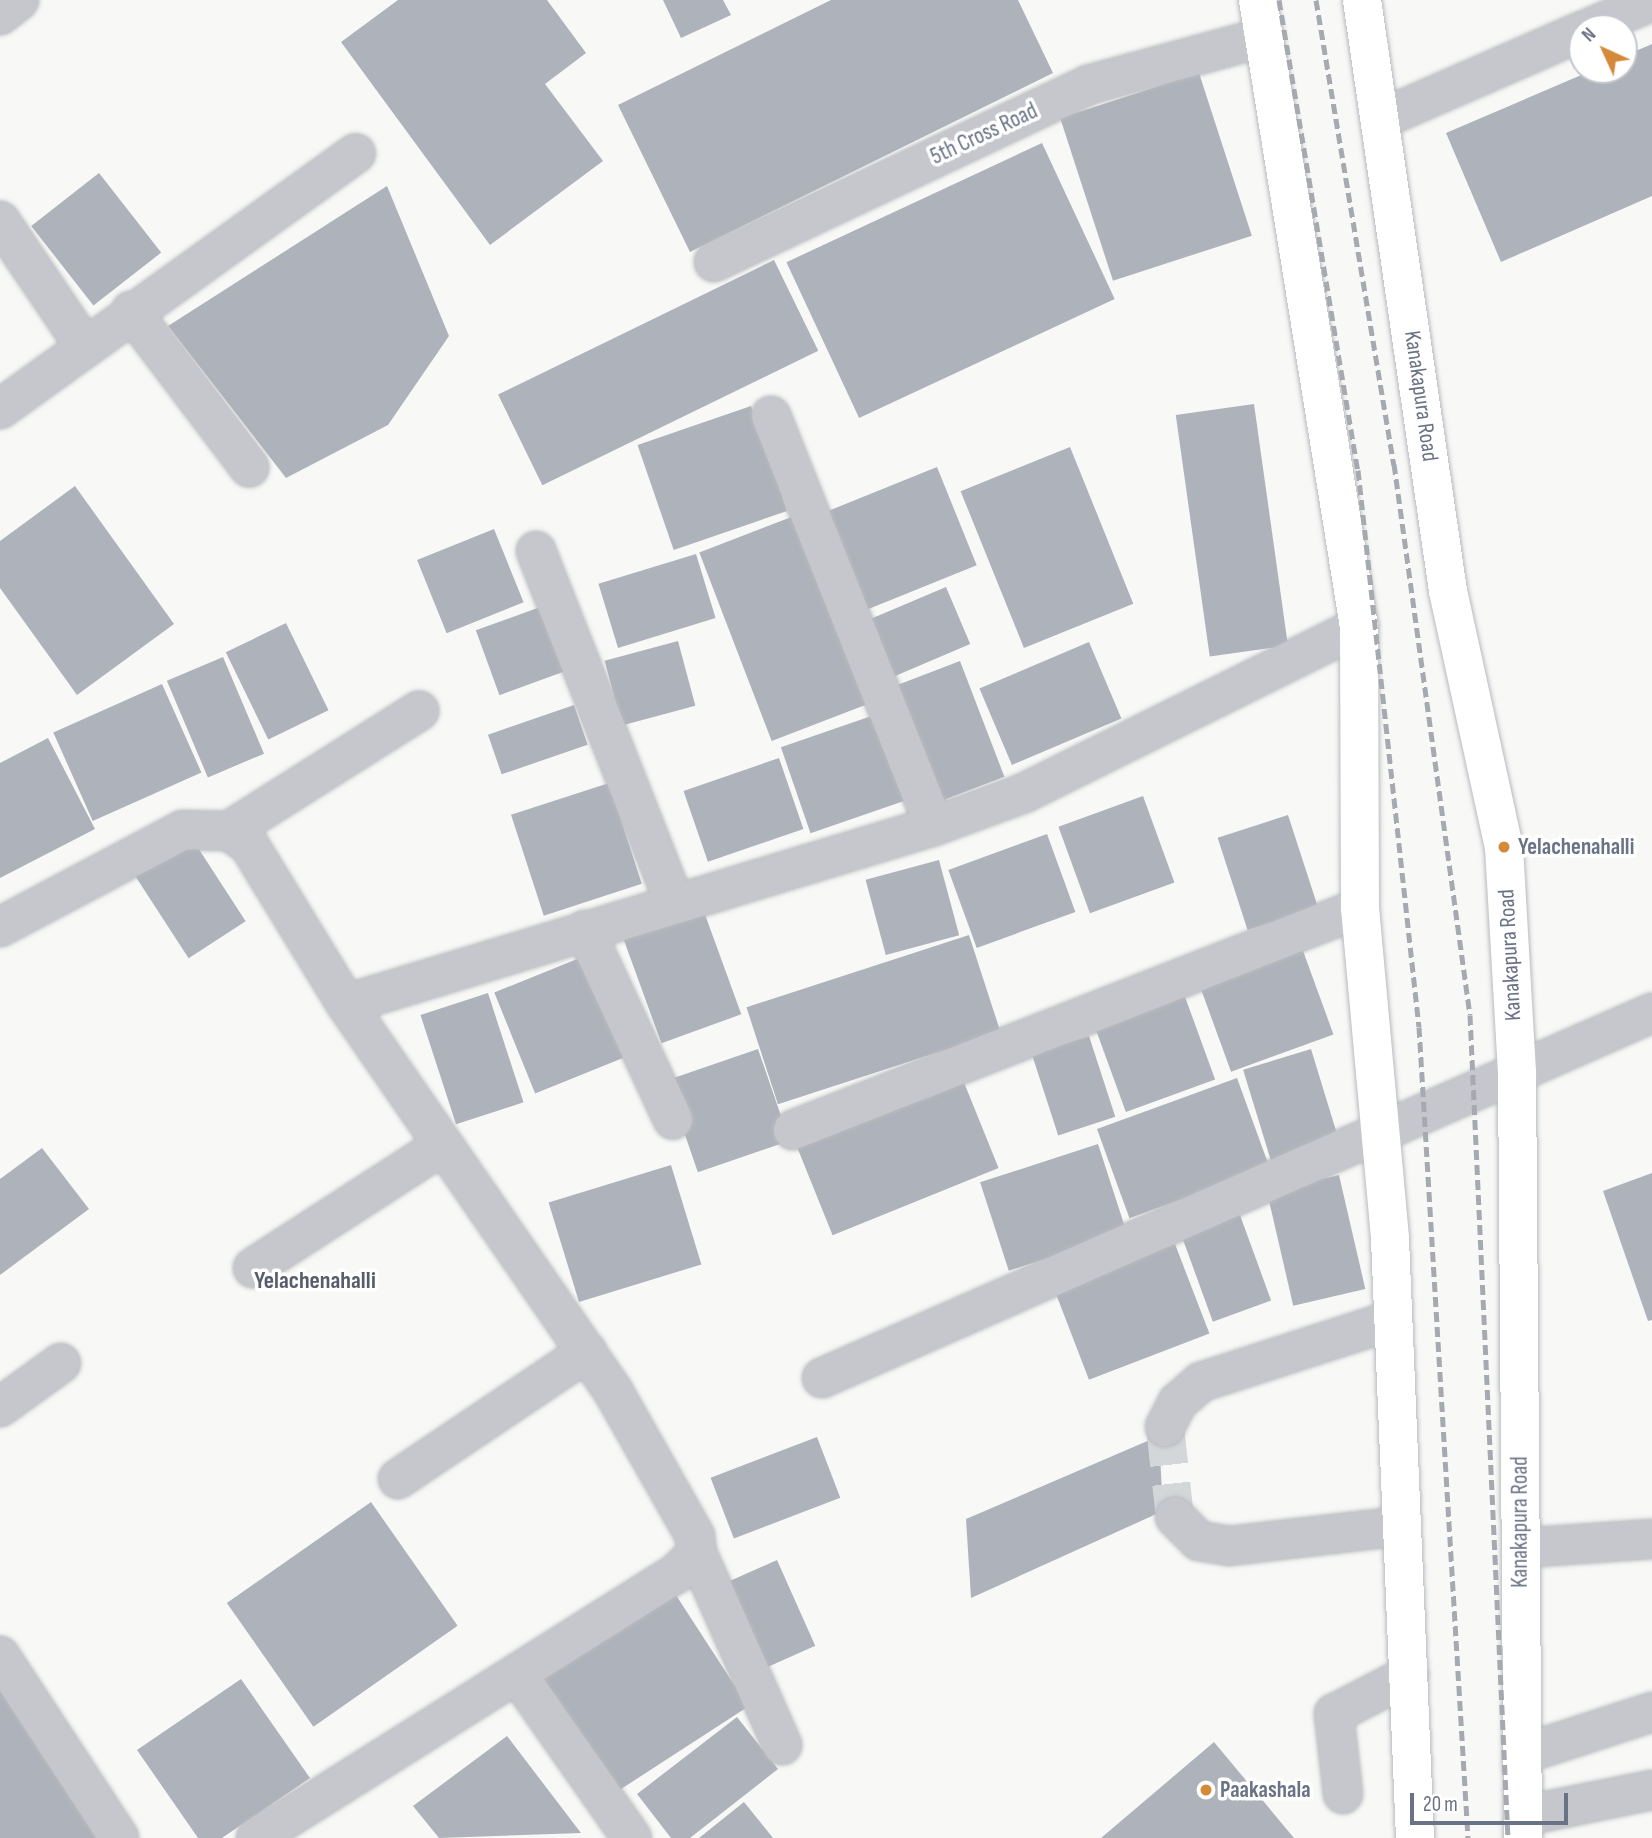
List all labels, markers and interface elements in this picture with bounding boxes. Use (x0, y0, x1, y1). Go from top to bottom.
north arrow (1568, 14, 1638, 84)
text: N (1577, 23, 1601, 47)
street label: 5th Cross Road (926, 97, 1042, 171)
street label: Kanakapura Road (1398, 329, 1444, 463)
place label: Yelachenahalli (1518, 833, 1634, 861)
marker: Yelachenahalli (1496, 839, 1512, 855)
street label: Kanakapura Road (1493, 889, 1527, 1021)
district label: Yelachenahalli (254, 1267, 376, 1295)
street label: Kanakapura Road (1506, 1456, 1534, 1588)
place label: Paakashala (1220, 1776, 1311, 1804)
scale bar (1414, 1778, 1572, 1822)
marker: Paakashala (1198, 1782, 1214, 1798)
text: 20 m (1423, 1792, 1458, 1817)

